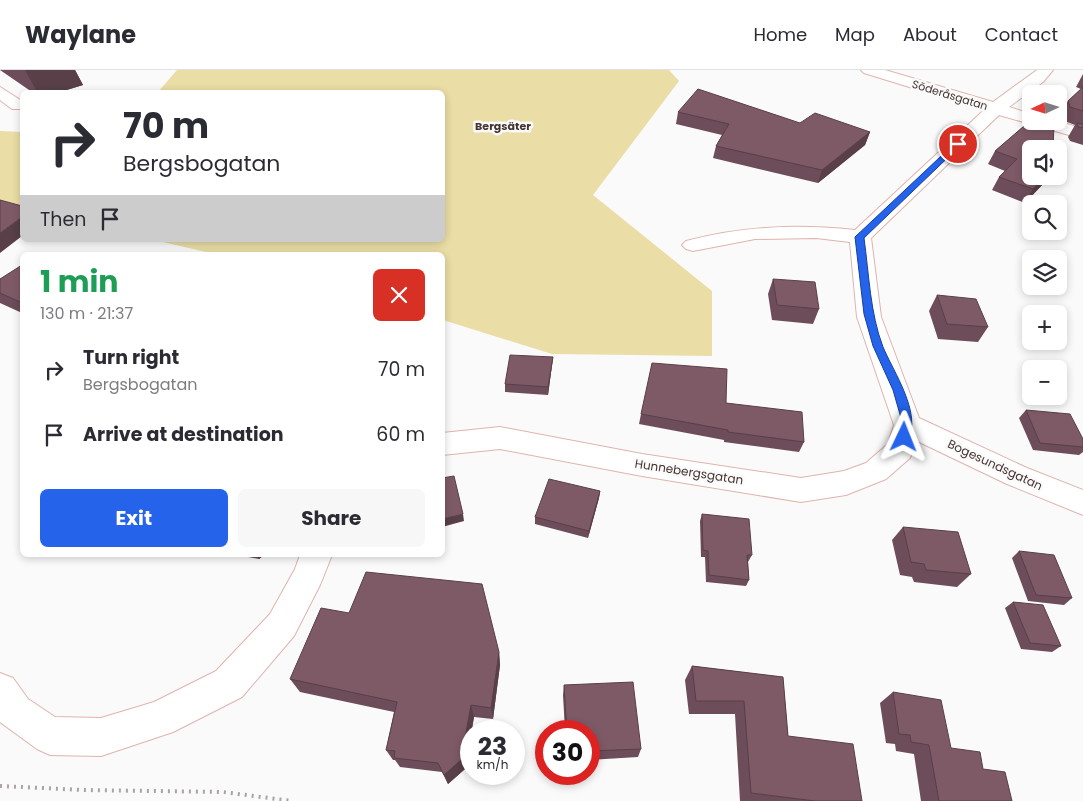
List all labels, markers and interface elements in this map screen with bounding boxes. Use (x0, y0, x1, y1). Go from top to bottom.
text: Waylane (25, 18, 136, 51)
text: Home (753, 22, 807, 47)
text: Map (835, 22, 875, 47)
text: About (903, 22, 957, 47)
text: Contact (985, 22, 1058, 47)
street label: Söderåsgatan (910, 76, 990, 114)
north arrow (1022, 85, 1068, 130)
map controls (1022, 85, 1067, 405)
text: 70 m (123, 101, 209, 150)
icon: right (40, 110, 105, 175)
district label: Bergsäter (475, 118, 531, 134)
pin (937, 123, 979, 165)
icon: arrive (944, 130, 972, 158)
button: sound (1022, 140, 1067, 185)
text: Bergsbogatan (123, 148, 280, 179)
button: search (1022, 195, 1067, 240)
icon: arrive (96, 205, 124, 233)
text: Then (40, 206, 86, 233)
button: layers (1022, 250, 1067, 295)
text: 1 min (40, 260, 118, 303)
button: close (373, 269, 425, 321)
text: 130 m · 21:37 (40, 302, 133, 325)
button: + (1022, 305, 1067, 350)
text: Turn right (83, 344, 179, 371)
icon: right (40, 356, 68, 384)
text: 70 m (378, 356, 425, 383)
button: − (1022, 360, 1067, 405)
text: Bergsbogatan (83, 373, 197, 396)
position arrow (877, 410, 929, 462)
icon: arrive (40, 421, 68, 449)
text: Arrive at destination (83, 421, 284, 448)
text: 60 m (376, 421, 425, 448)
street label: Bogesundsgatan (945, 435, 1045, 494)
street label: Hunnebergsgatan (634, 455, 745, 488)
button: Exit (40, 489, 228, 547)
button: Share (238, 489, 425, 547)
speed limit sign: 30 (535, 720, 600, 785)
text: 23 (478, 729, 507, 764)
text: km/h (477, 756, 508, 773)

